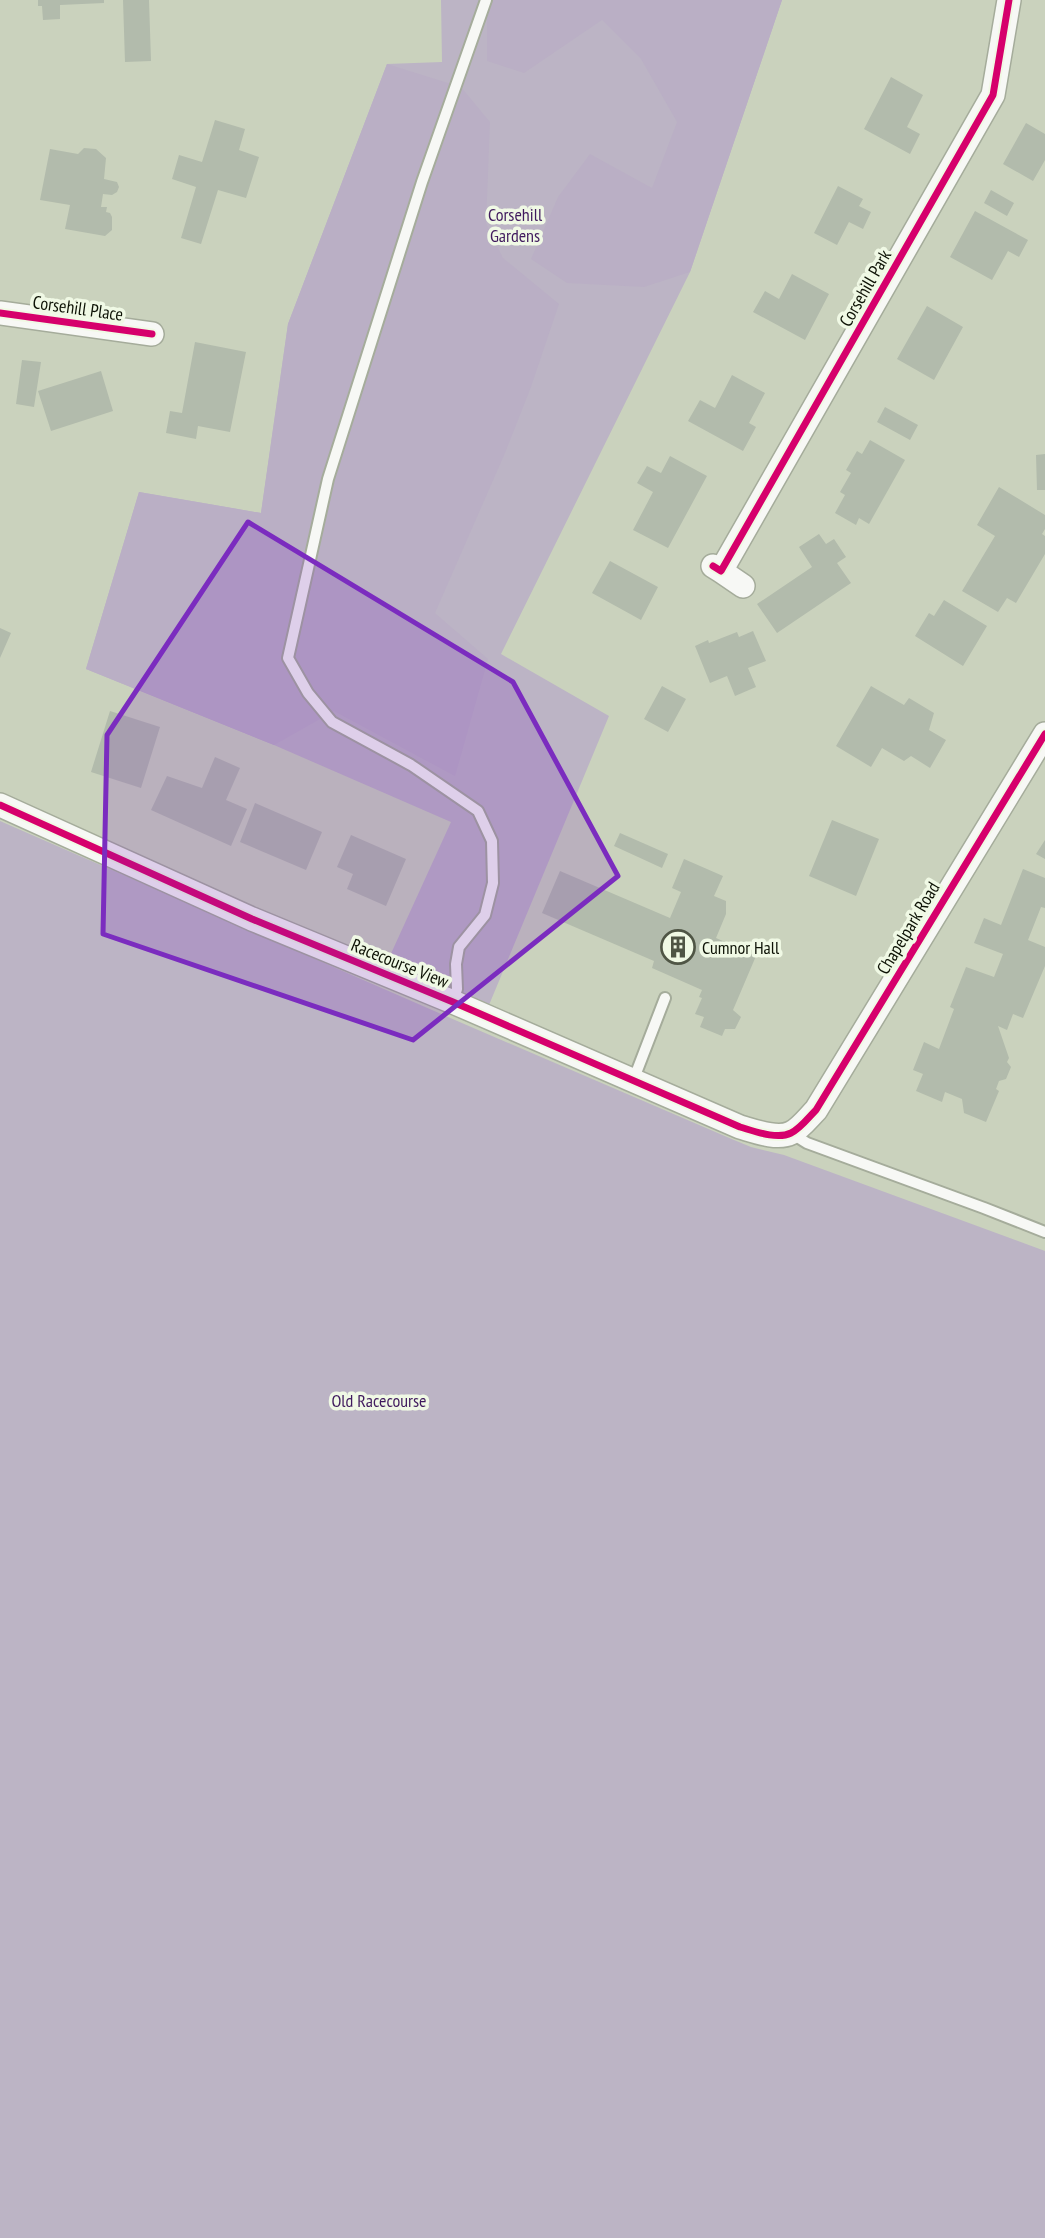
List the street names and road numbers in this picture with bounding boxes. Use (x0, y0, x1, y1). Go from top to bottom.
street label: Corsehill Park (834, 246, 896, 330)
street label: Corsehill Place (31, 290, 125, 326)
street label: Chapelpark Road (871, 878, 945, 978)
street label: Racecourse View (348, 933, 452, 993)

